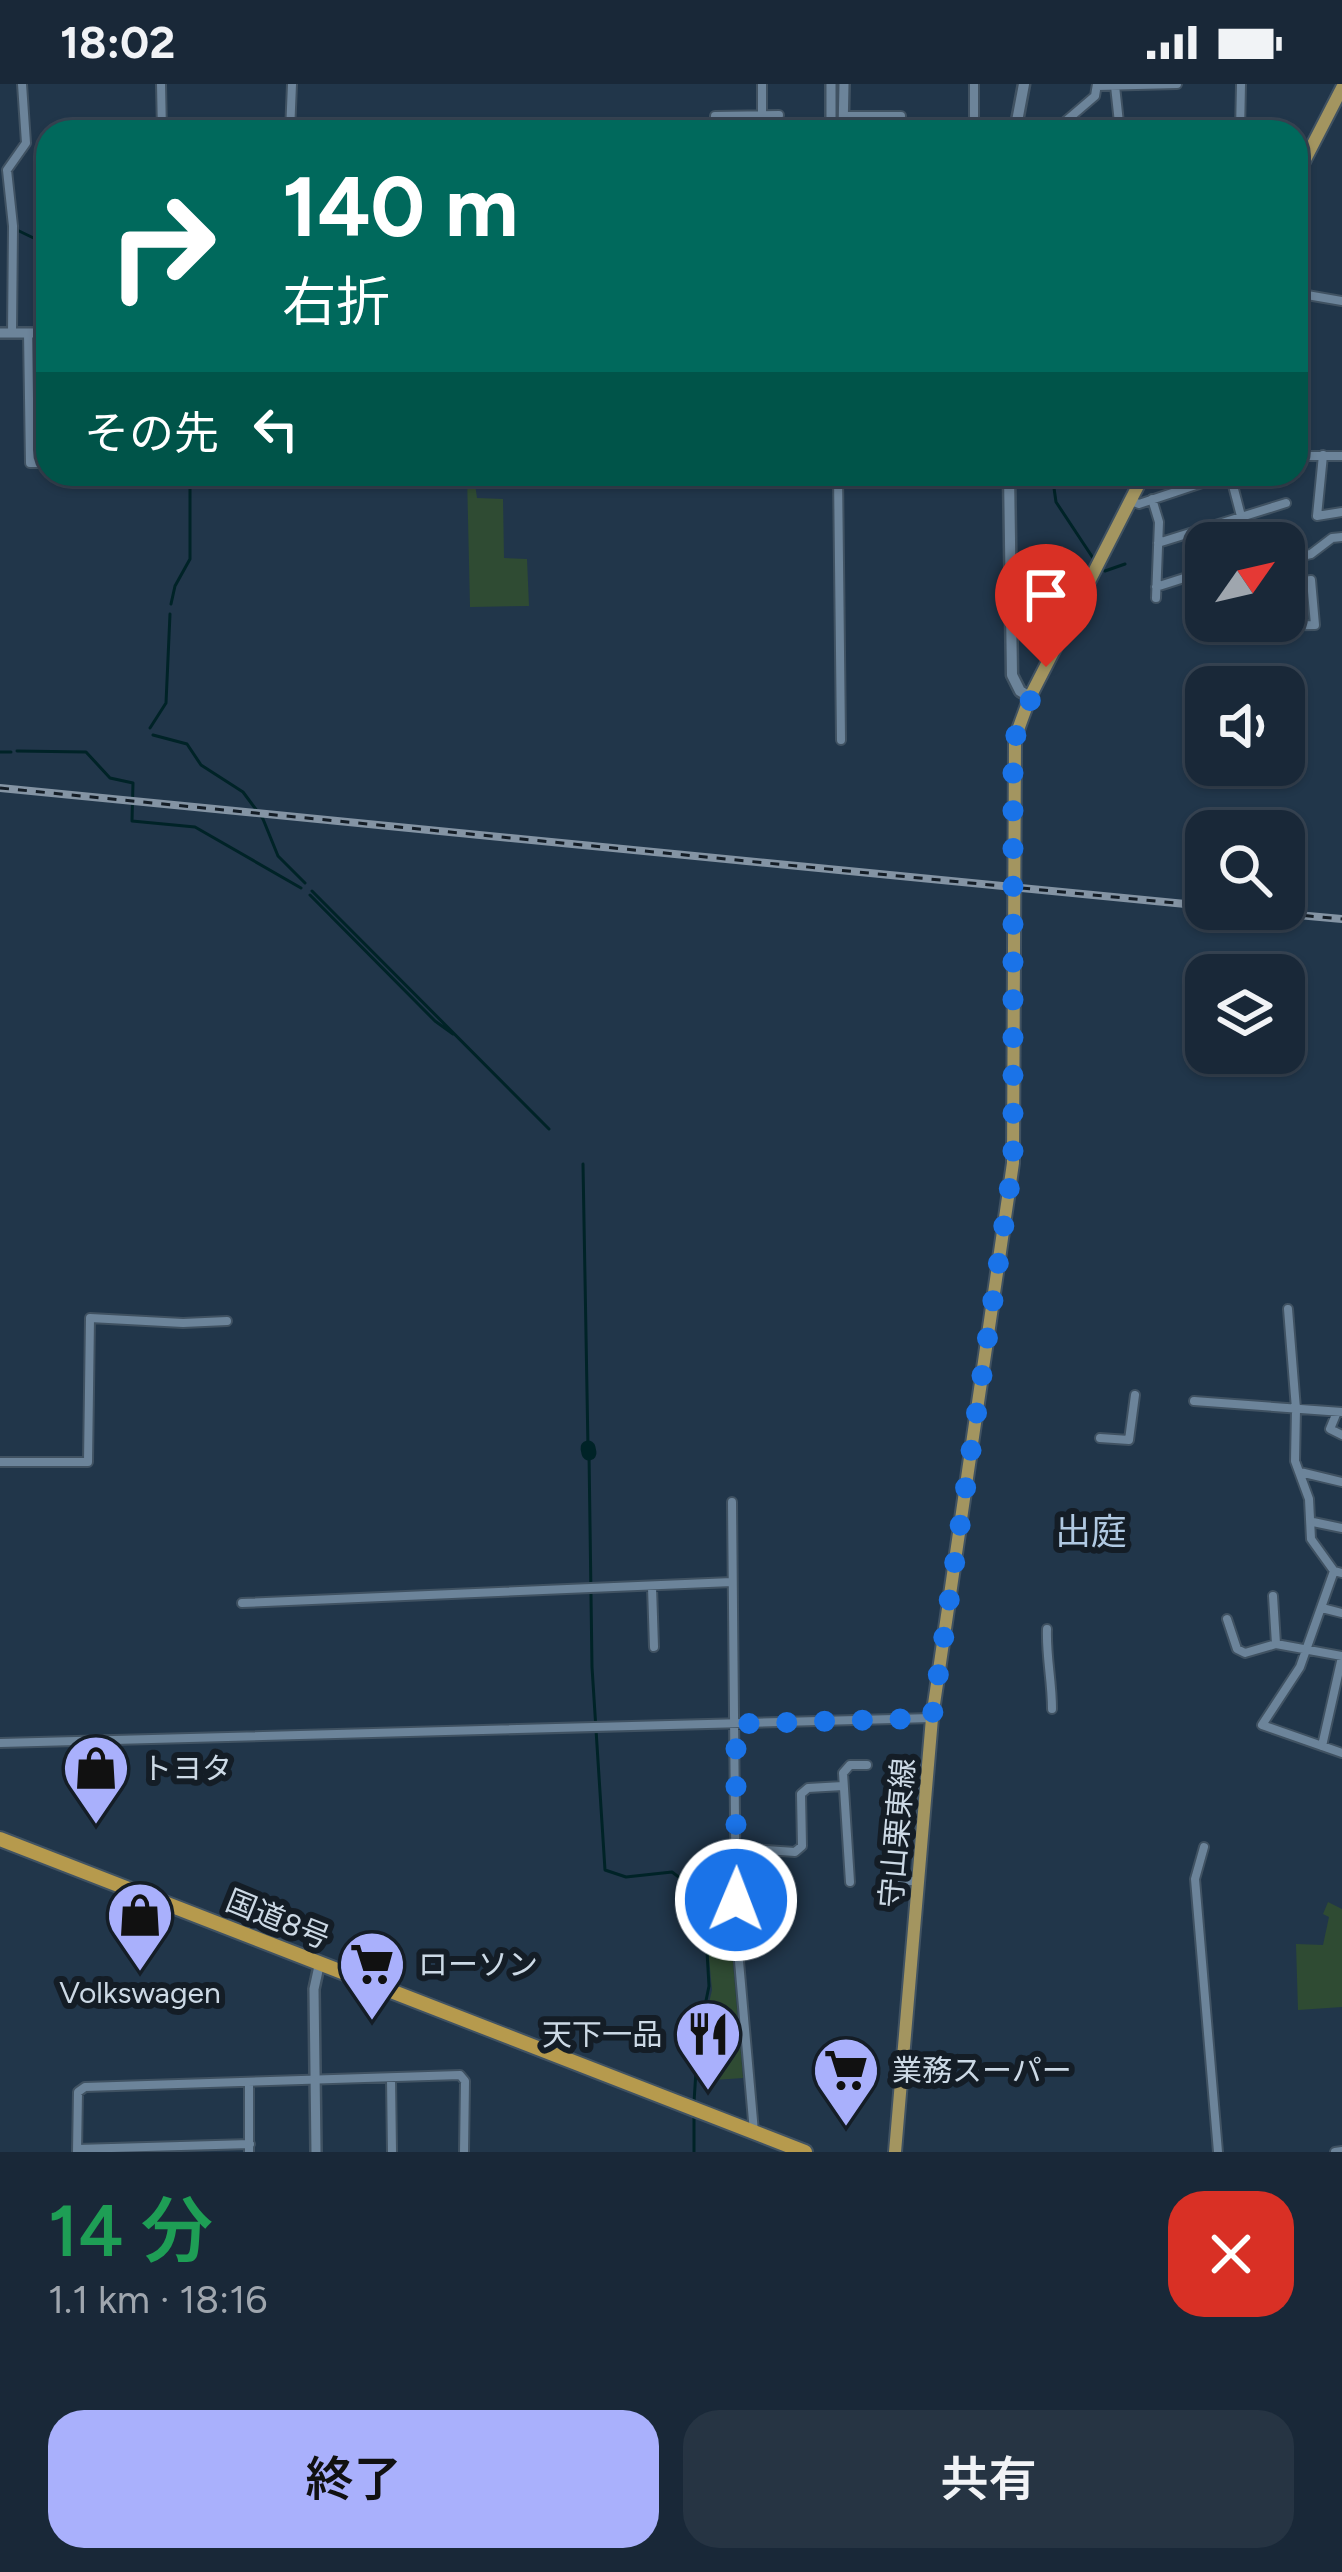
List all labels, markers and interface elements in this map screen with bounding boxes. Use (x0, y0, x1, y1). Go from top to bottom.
text: 18:02 (60, 15, 175, 69)
text: 140 m (282, 156, 518, 257)
icon: right (84, 168, 240, 324)
text: 右折 (282, 270, 390, 335)
icon: left (243, 396, 309, 462)
text: その先 (84, 406, 219, 460)
north arrow (1185, 522, 1305, 642)
map controls (1185, 522, 1305, 1074)
pin (995, 544, 1097, 667)
icon: arrive (1013, 562, 1079, 628)
button: sound (1185, 666, 1305, 786)
button: search (1185, 810, 1305, 930)
button: layers (1185, 954, 1305, 1074)
district label: 出庭 (1055, 1510, 1127, 1553)
shop icon: トヨタ (61, 1733, 131, 1827)
place label: トヨタ (142, 1750, 232, 1787)
street label: 守山栗東線 (872, 1757, 922, 1909)
position arrow (673, 1837, 799, 1963)
shop icon: Volkswagen (105, 1880, 175, 1974)
street label: 国道8号 (221, 1882, 335, 1956)
supermarket icon: ローソン (337, 1929, 407, 2023)
place label: ローソン (418, 1946, 538, 1983)
place label: Volkswagen (59, 1974, 221, 2011)
restaurant icon: 天下一品 (673, 1999, 743, 2093)
place label: 天下一品 (542, 2016, 662, 2053)
supermarket icon: 業務スーパー (811, 2035, 881, 2129)
place label: 業務スーパー (892, 2052, 1072, 2089)
text: 14 分 (48, 2188, 213, 2274)
button: close (1168, 2191, 1294, 2317)
text: 1.1 km · 18:16 (48, 2276, 267, 2323)
button: 終了 (48, 2410, 659, 2548)
button: 共有 (683, 2410, 1294, 2548)

